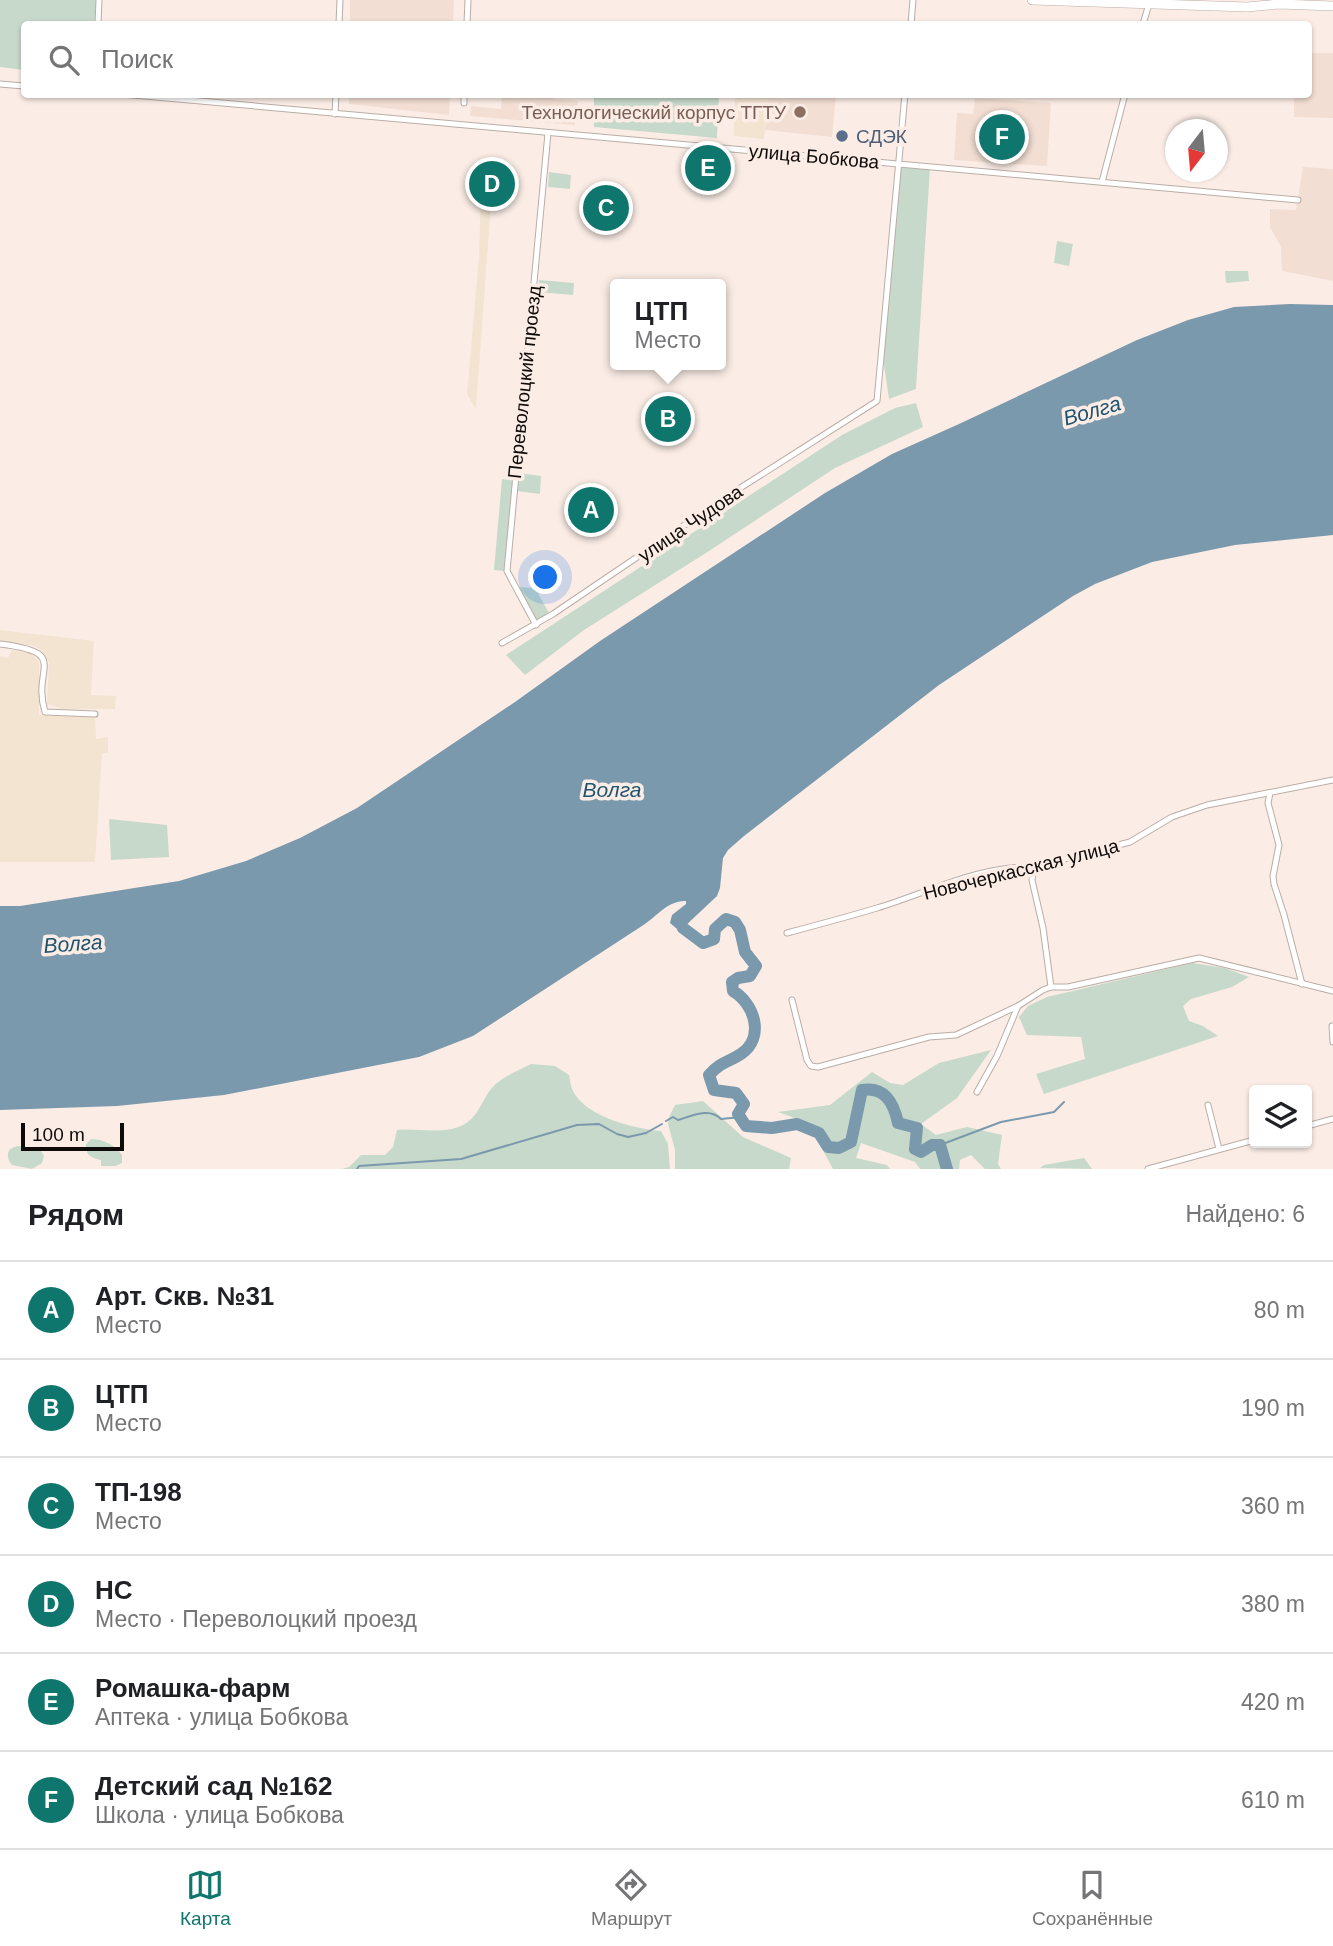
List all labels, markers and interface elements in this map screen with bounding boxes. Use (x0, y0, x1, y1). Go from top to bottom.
search box (21, 21, 1312, 98)
icon: search (45, 41, 83, 79)
text: Поиск (101, 44, 173, 74)
place label: Технологический корпус ТГТУ (521, 102, 787, 123)
marker: Технологический корпус ТГТУ (792, 104, 808, 120)
pin: F (979, 111, 1025, 163)
north arrow (1165, 119, 1228, 182)
place label: СДЭК (856, 126, 907, 147)
marker: СДЭК (834, 128, 850, 144)
street label: улица Бобкова (748, 140, 881, 173)
pin: E (685, 142, 731, 194)
pin: D (469, 158, 515, 210)
pin: C (583, 182, 629, 234)
popup (610, 279, 726, 370)
street label: Переволоцкий проезд (504, 285, 545, 480)
text: ЦТП (635, 296, 688, 326)
text: Место (635, 327, 701, 353)
water label: Волга (1060, 391, 1123, 430)
pin: B (645, 393, 691, 445)
street label: улица Чудова (634, 481, 747, 566)
pin: A (568, 484, 614, 536)
your location (528, 560, 562, 594)
water label: Волга (583, 778, 641, 801)
street label: Новочеркасская улица (921, 835, 1121, 904)
water label: Волга (43, 930, 103, 957)
map controls (1249, 1085, 1312, 1148)
button: layers (1249, 1085, 1312, 1148)
scale bar (21, 1120, 124, 1152)
text: 100 m (32, 1124, 85, 1145)
text: Рядом (28, 1198, 124, 1231)
text: Найдено: 6 (1185, 1201, 1305, 1227)
text: Арт. Скв. №31 (95, 1281, 274, 1311)
text: A (43, 1297, 59, 1323)
text: 80 m (1254, 1297, 1305, 1323)
text: Место (95, 1312, 162, 1338)
text: ЦТП (95, 1379, 149, 1409)
text: B (43, 1395, 59, 1421)
text: 190 m (1241, 1395, 1305, 1421)
text: Место (95, 1410, 162, 1436)
text: ТП-198 (95, 1477, 182, 1507)
text: C (43, 1493, 59, 1519)
text: 360 m (1241, 1493, 1305, 1519)
text: Место (95, 1508, 162, 1534)
text: НС (95, 1575, 133, 1605)
text: D (43, 1591, 59, 1617)
text: 380 m (1241, 1591, 1305, 1617)
text: Место · Переволоцкий проезд (95, 1606, 417, 1632)
text: Ромашка-фарм (95, 1673, 290, 1703)
text: E (43, 1689, 59, 1715)
text: 420 m (1241, 1689, 1305, 1715)
text: Аптека · улица Бобкова (95, 1704, 348, 1730)
text: Детский сад №162 (95, 1771, 332, 1801)
text: F (44, 1787, 58, 1813)
text: 610 m (1241, 1787, 1305, 1813)
text: Школа · улица Бобкова (95, 1802, 344, 1828)
tab: Карта (180, 1866, 231, 1930)
tab: Маршрут (591, 1866, 672, 1930)
tab: Сохранённые (1032, 1866, 1153, 1930)

